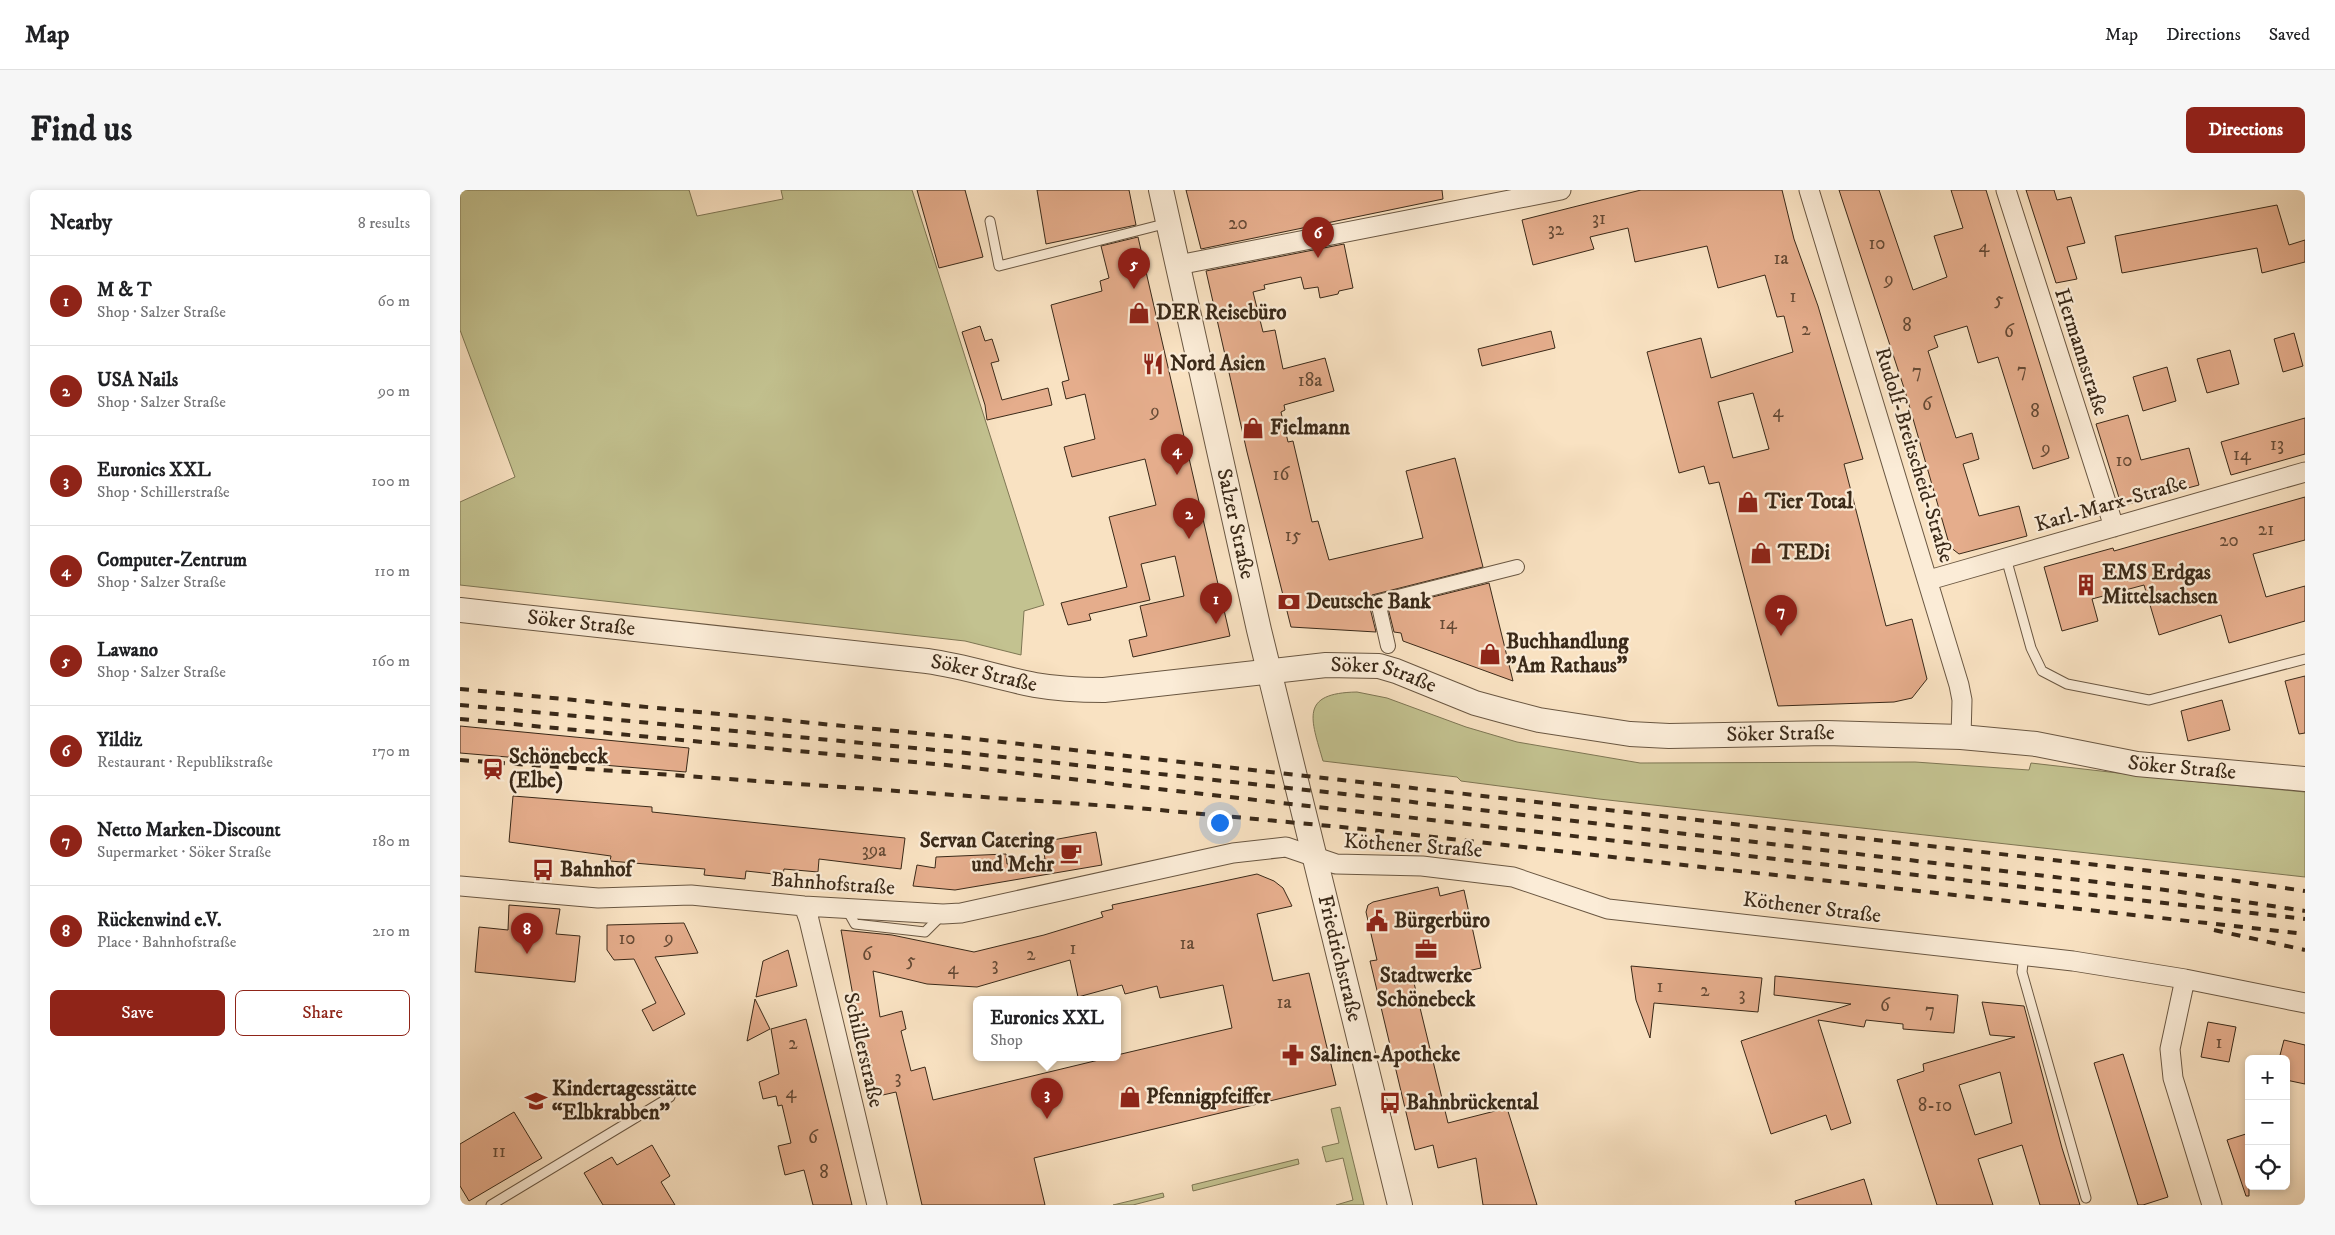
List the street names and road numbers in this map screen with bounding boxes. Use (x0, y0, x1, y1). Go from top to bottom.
street label: Hermannstraße (2048, 285, 2114, 419)
street label: Rudolf-Breitscheid-Straße (1869, 344, 1959, 566)
street label: Salzer Straße (1210, 466, 1260, 582)
street label: Karl-Marx-Straße (2032, 470, 2190, 538)
street label: Söker Straße (526, 604, 637, 642)
street label: Söker Straße (929, 649, 1040, 698)
street label: Söker Straße (1330, 652, 1440, 699)
street label: Söker Straße (1726, 720, 1835, 748)
street label: Söker Straße (2126, 750, 2237, 786)
street label: Köthener Straße (1343, 828, 1483, 864)
street label: Bahnhofstraße (770, 867, 896, 901)
street label: Köthener Straße (1741, 887, 1883, 929)
street label: Friedrichstraße (1312, 893, 1368, 1025)
street label: Schillerstraße (837, 990, 889, 1110)

